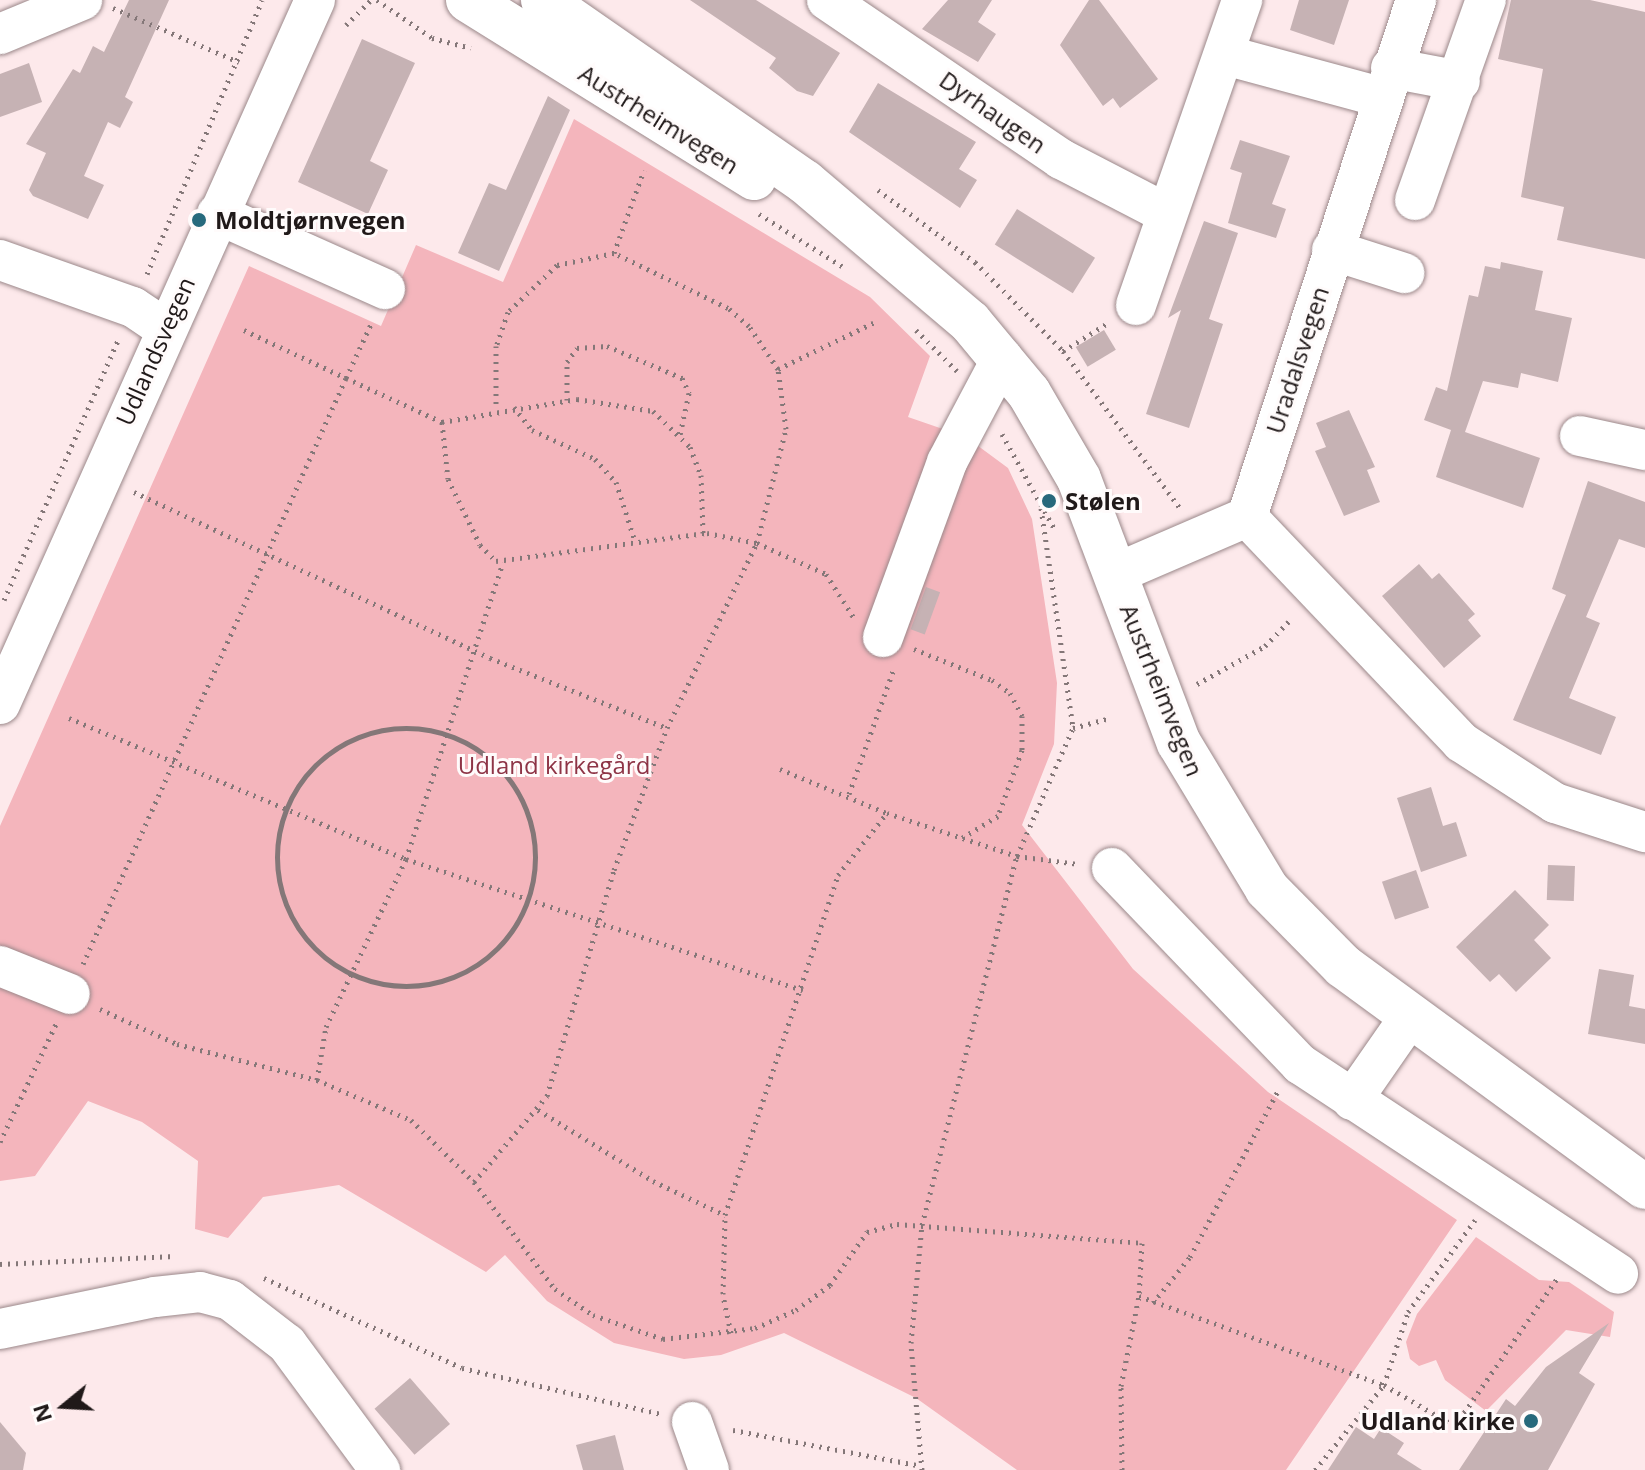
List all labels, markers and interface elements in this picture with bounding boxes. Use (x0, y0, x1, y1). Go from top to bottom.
street label: Austrheimvegen (574, 58, 744, 180)
street label: Dyrhaugen (934, 65, 1052, 159)
place label: Moldtjørnvegen (215, 206, 406, 234)
marker: Moldtjørnvegen (190, 211, 208, 229)
street label: Udlandsvegen (109, 272, 201, 430)
street label: Uradalsvegen (1260, 283, 1334, 437)
place label: Stølen (1065, 487, 1141, 515)
marker: Stølen (1040, 492, 1058, 510)
street label: Austrheimvegen (1114, 600, 1210, 780)
park label: Udland kirkegård (458, 751, 650, 779)
north arrow (24, 1366, 104, 1446)
text: N (24, 1400, 58, 1427)
place label: Udland kirke (1360, 1407, 1515, 1435)
marker: Udland kirke (1522, 1412, 1540, 1430)

